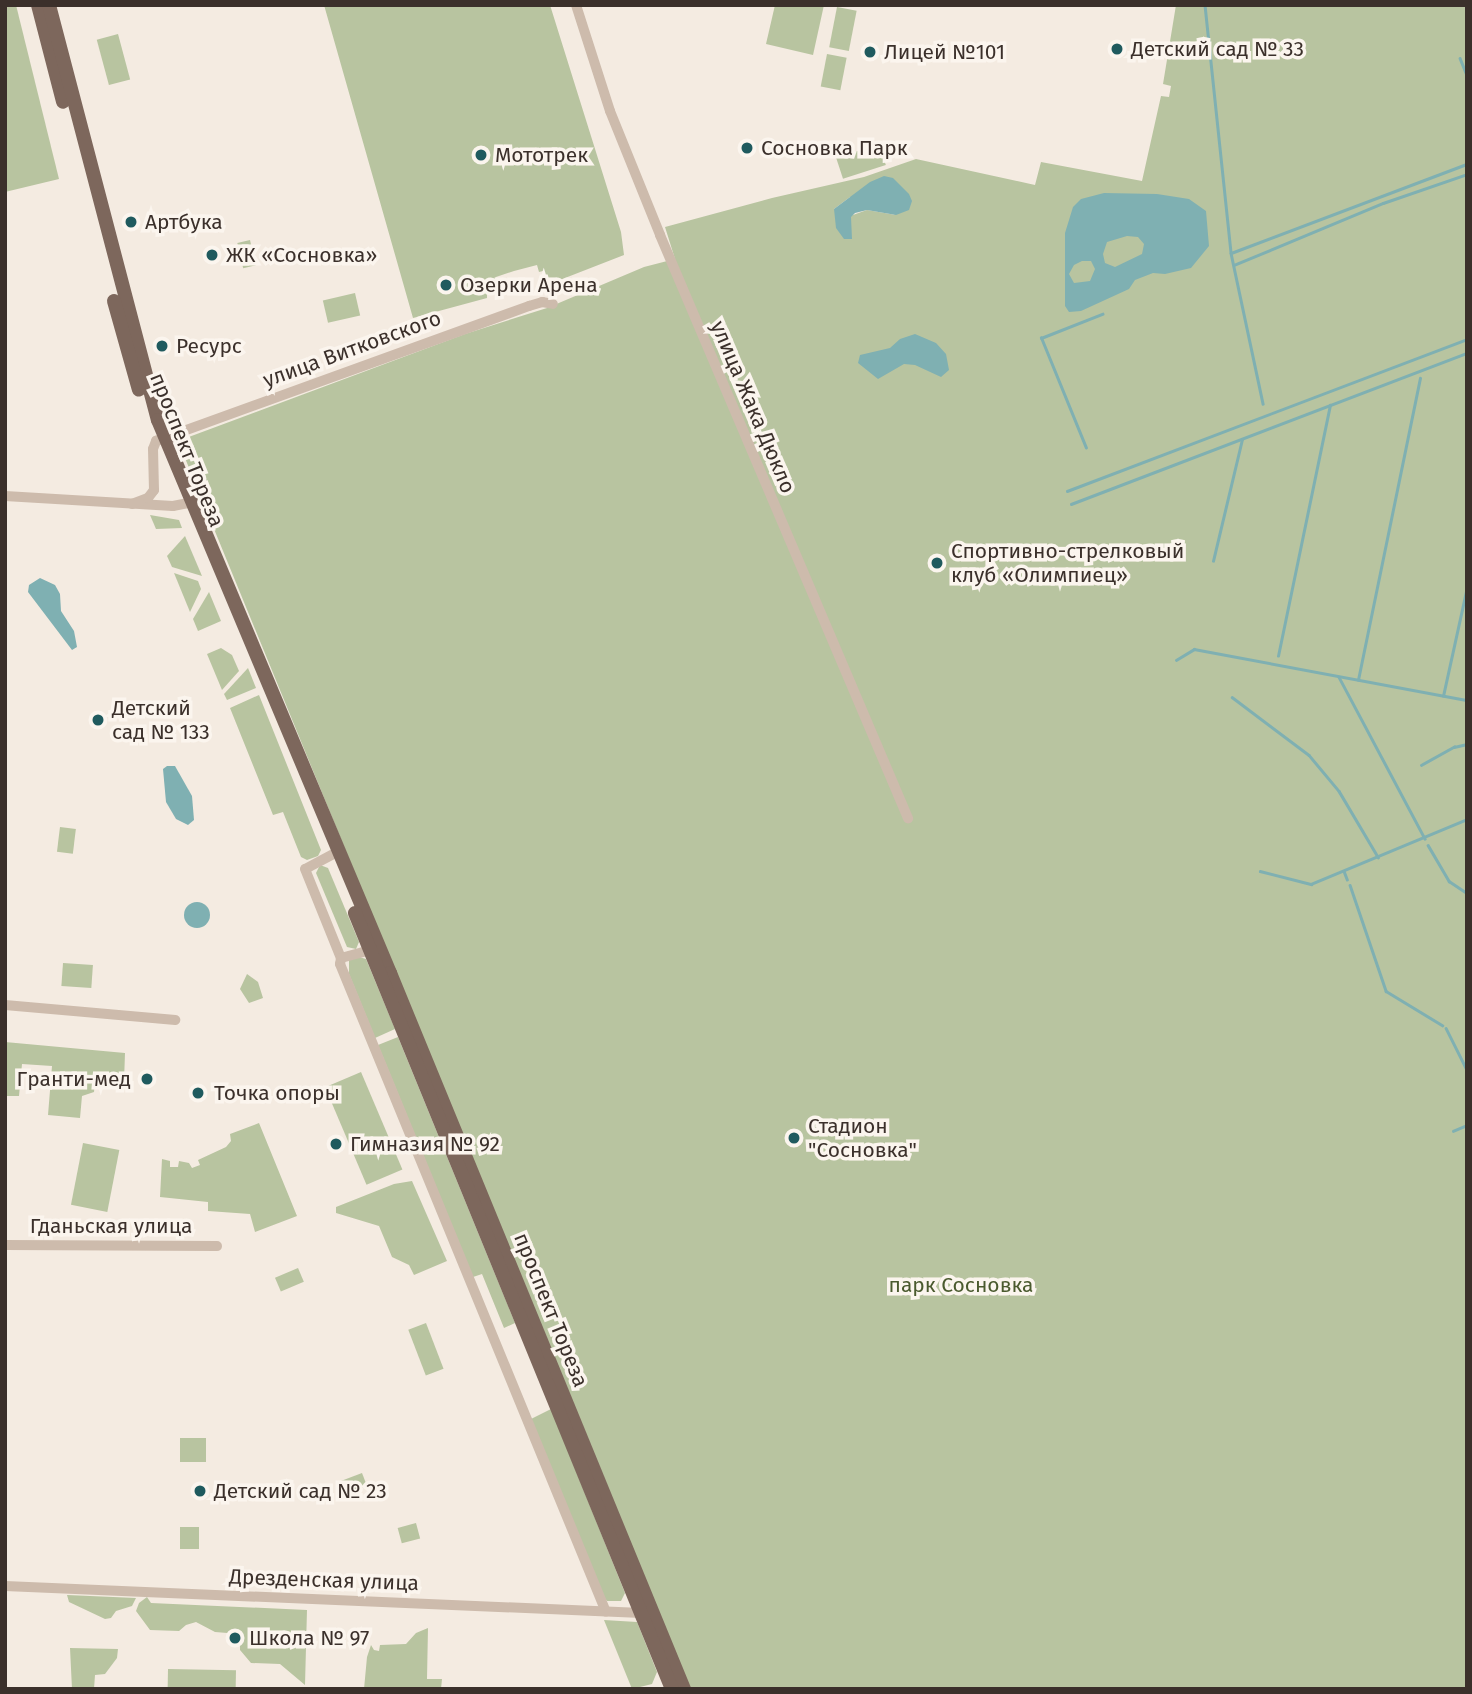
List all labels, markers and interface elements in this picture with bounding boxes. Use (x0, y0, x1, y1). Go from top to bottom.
place label: Детский сад № 33 (1131, 36, 1304, 62)
place label: Лицей №101 (884, 39, 1005, 65)
marker: Детский сад № 33 (1109, 41, 1125, 57)
marker: Лицей №101 (862, 44, 878, 60)
place label: Сосновка Парк (761, 135, 908, 161)
marker: Сосновка Парк (739, 140, 755, 156)
place label: Мототрек (495, 142, 588, 168)
marker: Мототрек (473, 147, 489, 163)
place label: Артбука (145, 209, 223, 235)
marker: Артбука (123, 214, 139, 230)
place label: ЖК «Сосновка» (226, 242, 377, 268)
marker: ЖК «Сосновка» (204, 247, 220, 263)
place label: Озерки Арена (460, 272, 598, 298)
marker: Озерки Арена (438, 277, 454, 293)
street label: улица Витковского (260, 305, 444, 393)
street label: улица Жака Дюкло (705, 317, 801, 497)
place label: Ресурс (176, 333, 242, 359)
marker: Ресурс (154, 338, 170, 354)
street label: проспект Тореза (145, 369, 229, 531)
place label: Спортивно-стрелковый клуб «Олимпиец» (951, 538, 1184, 588)
marker: Спортивно-стрелковый клуб «Олимпиец» (929, 555, 945, 571)
place label: Детский сад № 133 (112, 695, 210, 745)
marker: Детский сад № 133 (90, 712, 106, 728)
place label: Гранти-мед (17, 1066, 131, 1092)
marker: Гранти-мед (137, 1069, 157, 1089)
place label: Точка опоры (214, 1080, 340, 1106)
marker: Точка опоры (188, 1083, 208, 1103)
place label: Стадион "Сосновка" (808, 1113, 917, 1163)
marker: Стадион "Сосновка" (786, 1130, 802, 1146)
place label: Гимназия № 92 (350, 1131, 500, 1157)
marker: Гимназия № 92 (328, 1136, 344, 1152)
street label: Гданьская улица (30, 1213, 192, 1239)
street label: проспект Тореза (509, 1229, 593, 1391)
park label: парк Сосновка (889, 1272, 1033, 1298)
place label: Детский сад № 23 (214, 1478, 387, 1504)
marker: Детский сад № 23 (192, 1483, 208, 1499)
street label: Дрезденская улица (229, 1564, 419, 1596)
place label: Школа № 97 (249, 1625, 369, 1651)
marker: Школа № 97 (227, 1630, 243, 1646)

